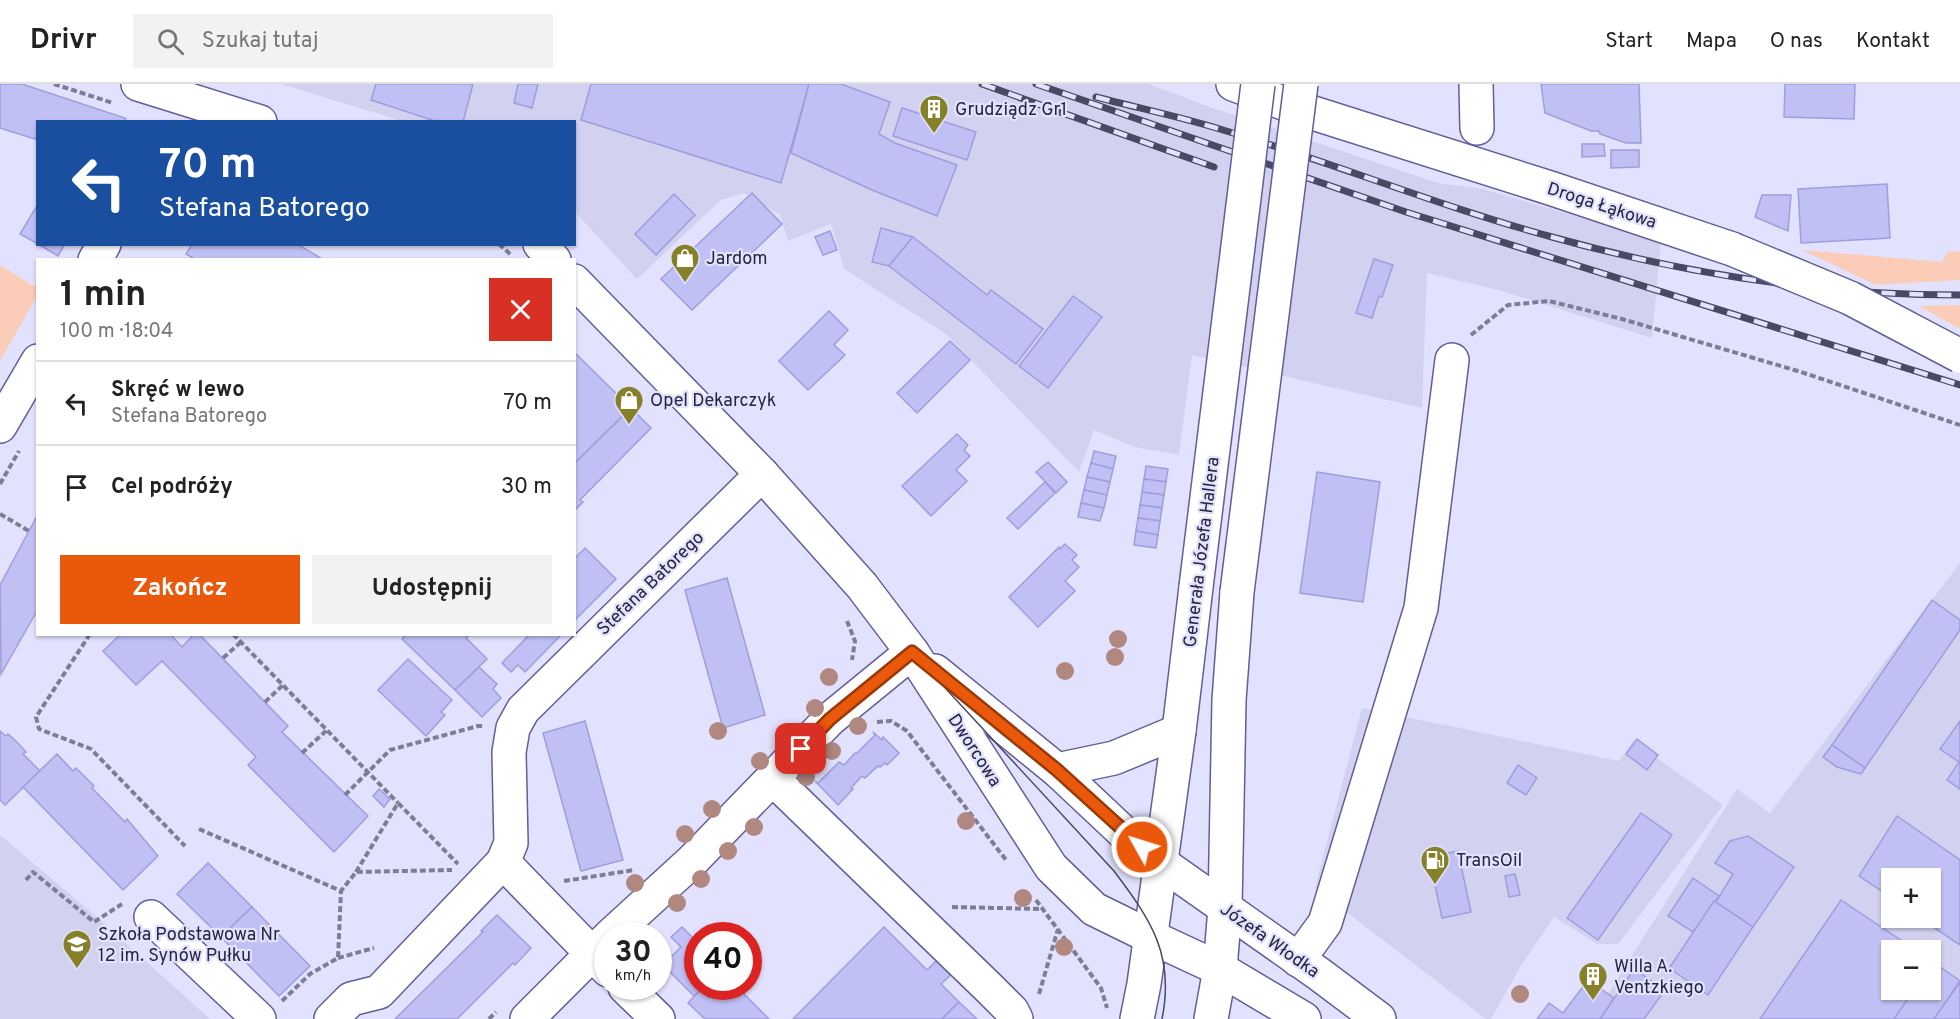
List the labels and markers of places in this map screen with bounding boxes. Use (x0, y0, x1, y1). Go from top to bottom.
building icon: Grudziądz Gr1 (918, 93, 950, 135)
place label: Grudziądz Gr1 (955, 99, 1067, 122)
shop icon: Jardom (669, 242, 701, 284)
place label: Jardom (706, 248, 767, 271)
shop icon: Opel Dekarczyk (613, 384, 645, 426)
place label: Opel Dekarczyk (650, 390, 776, 413)
pin (775, 723, 826, 774)
fuel station icon: TransOil (1419, 844, 1451, 886)
place label: TransOil (1456, 850, 1522, 873)
place label: Szkoła Podstawowa Nr 12 im. Synów Pułku (98, 924, 280, 968)
school or university icon: Szkoła Podstawowa Nr 12 im. Synów Pułku (61, 928, 93, 970)
place label: Willa A. Ventzkiego (1614, 956, 1704, 1000)
building icon: Willa A. Ventzkiego (1577, 960, 1609, 1002)

